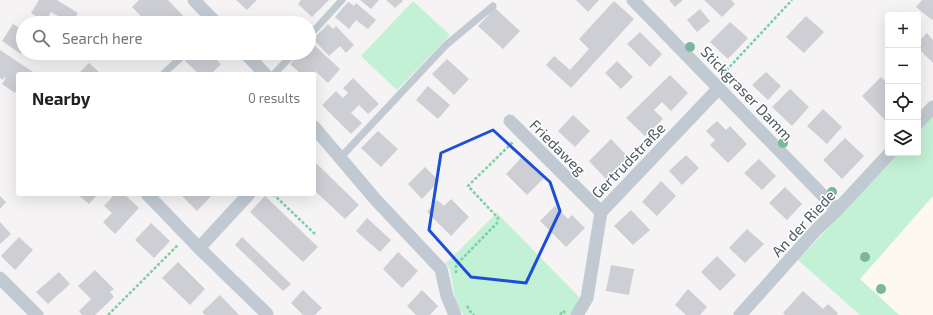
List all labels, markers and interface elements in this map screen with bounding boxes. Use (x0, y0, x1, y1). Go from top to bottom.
map controls (885, 12, 921, 156)
button: + (885, 12, 921, 48)
search box (16, 16, 316, 60)
icon: search (30, 27, 52, 49)
text: Search here (62, 29, 143, 47)
street label: Stickgraser Damm (697, 42, 797, 144)
button: − (885, 48, 921, 84)
button: locate (885, 84, 921, 120)
text: Nearby (32, 88, 90, 108)
text: 0 results (248, 90, 300, 106)
street label: Friedaweg (526, 115, 590, 179)
street label: Gertrudstraße (587, 118, 669, 202)
button: layers (885, 120, 921, 156)
street label: An der Riede (768, 186, 838, 260)

